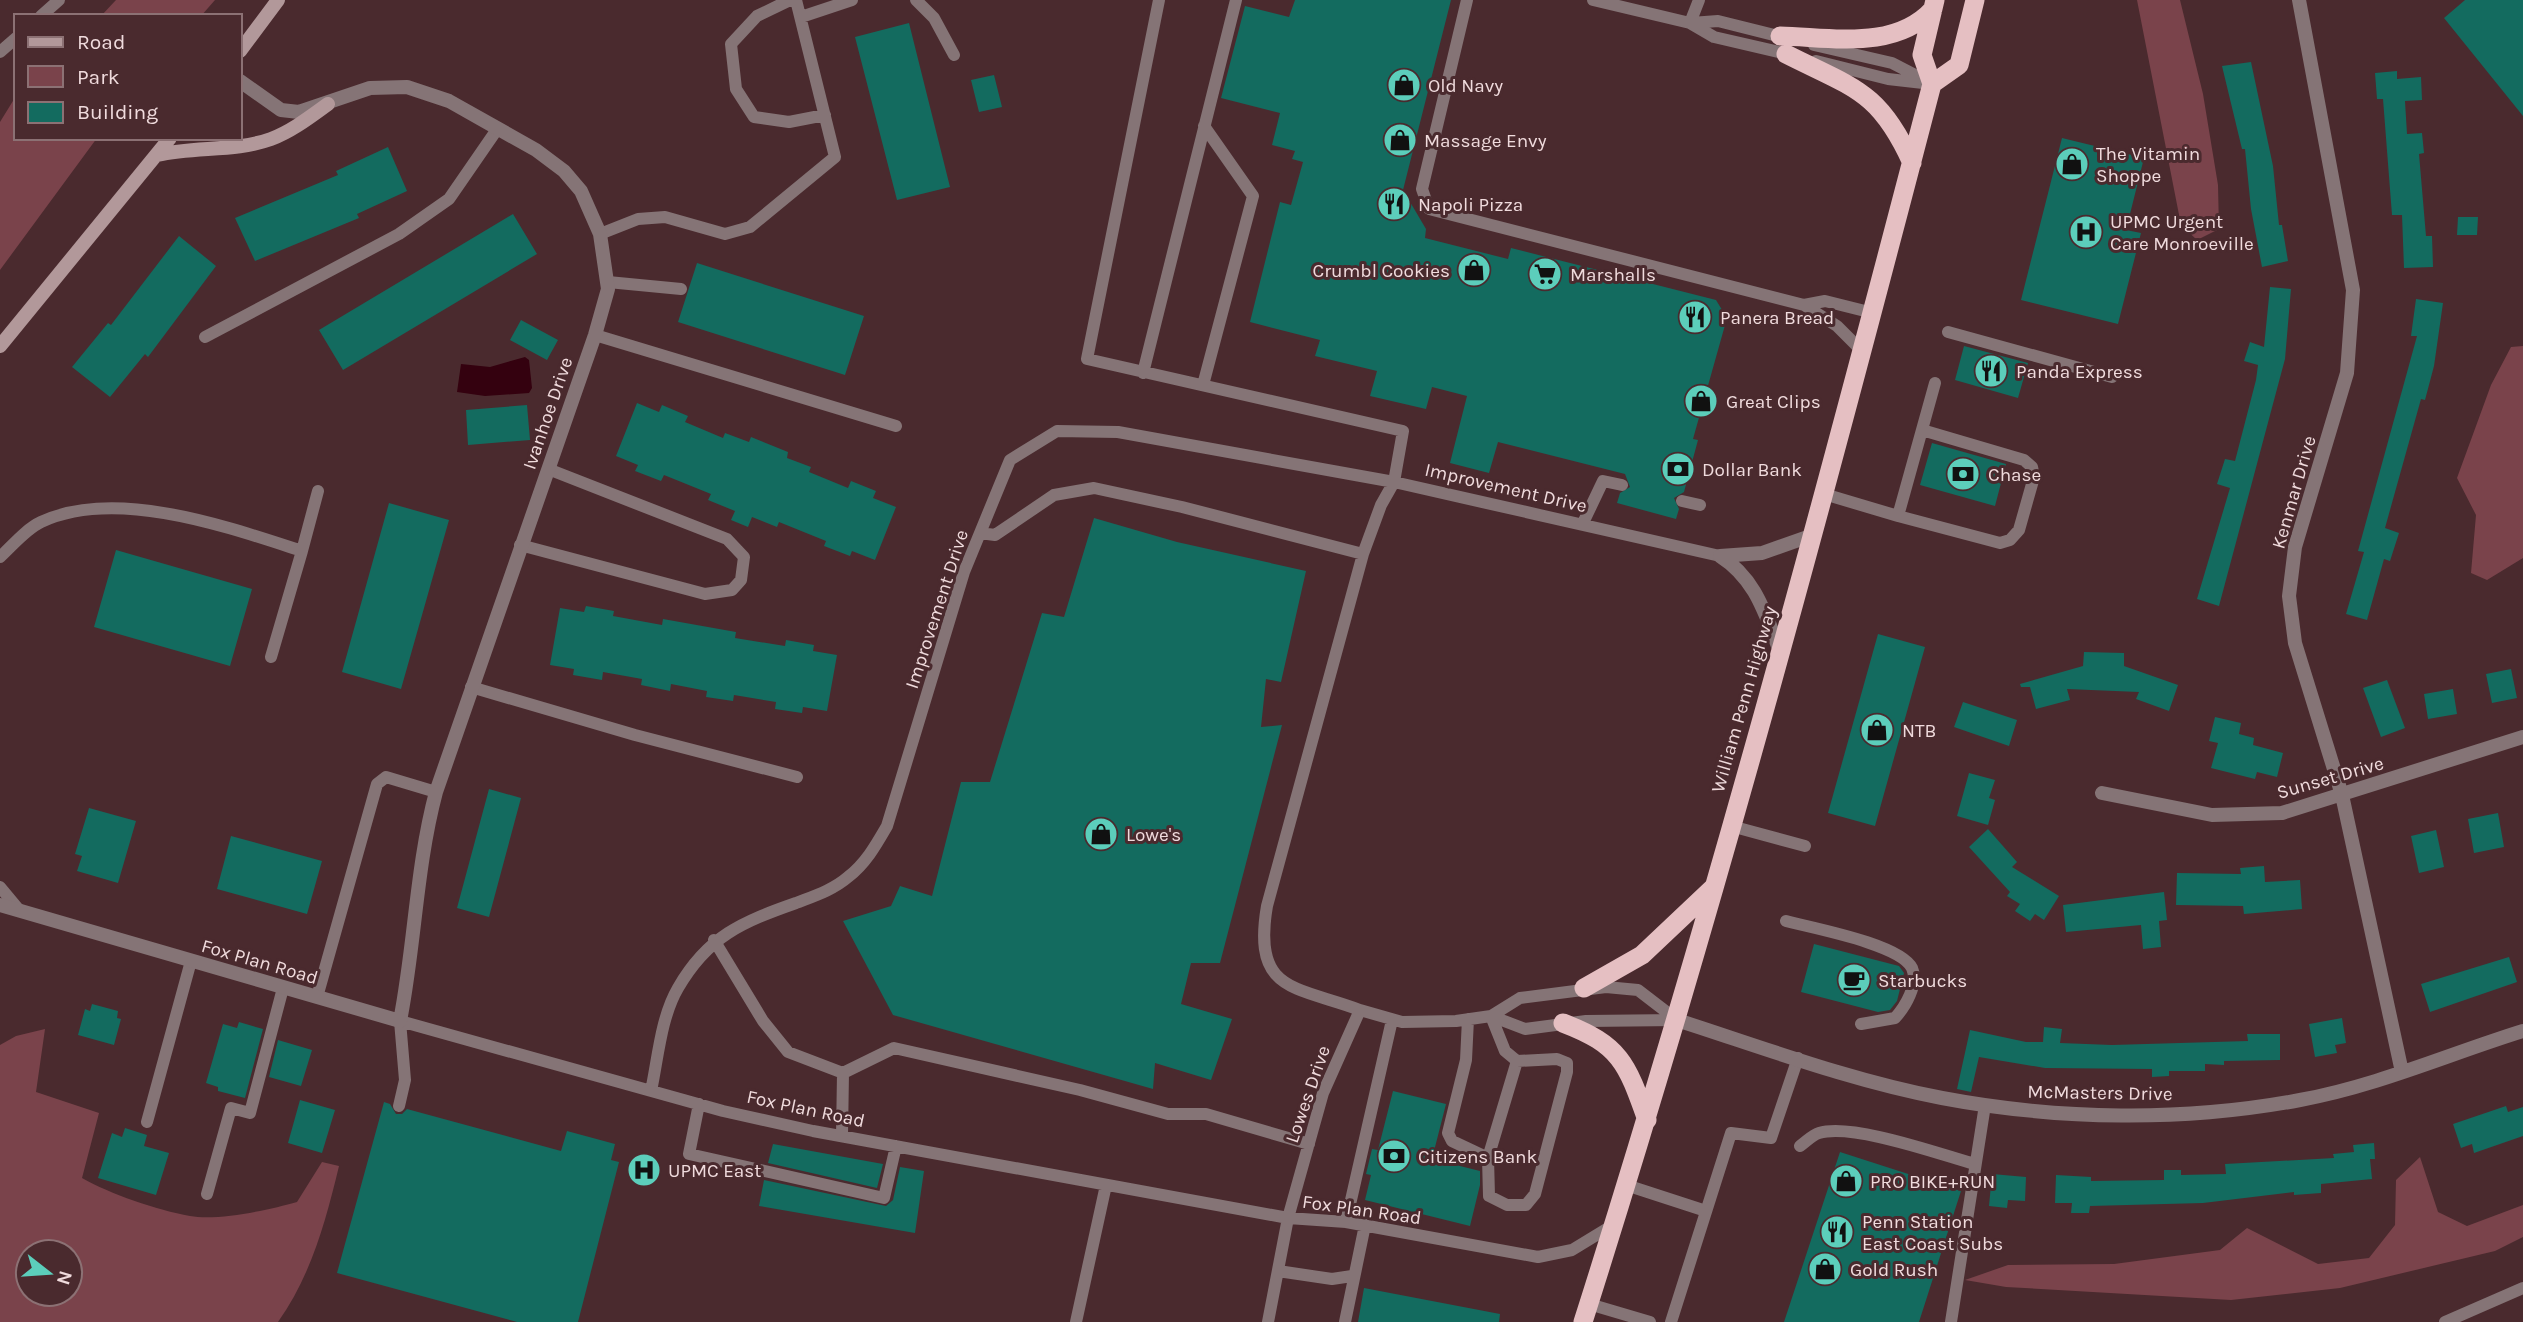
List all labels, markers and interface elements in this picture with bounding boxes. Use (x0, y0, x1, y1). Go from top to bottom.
legend (14, 14, 242, 140)
text: Road (77, 30, 125, 54)
text: Park (77, 65, 120, 89)
shop icon: Old Navy (1385, 66, 1423, 104)
place label: Old Navy (1428, 75, 1503, 97)
text: Building (77, 100, 158, 124)
shop icon: Massage Envy (1381, 121, 1419, 159)
place label: Massage Envy (1424, 130, 1547, 152)
place label: The Vitamin Shoppe (2096, 143, 2200, 187)
shop icon: The Vitamin Shoppe (2053, 145, 2091, 183)
restaurant icon: Napoli Pizza (1375, 185, 1413, 223)
place label: Napoli Pizza (1418, 194, 1523, 216)
place label: UPMC Urgent Care Monroeville (2110, 211, 2254, 255)
hospital icon: UPMC Urgent Care Monroeville (2067, 213, 2105, 251)
shop icon: Crumbl Cookies (1455, 251, 1493, 289)
supermarket icon: Marshalls (1526, 255, 1564, 293)
place label: Crumbl Cookies (1313, 260, 1450, 282)
place label: Marshalls (1570, 264, 1656, 286)
restaurant icon: Panera Bread (1676, 298, 1714, 336)
place label: Panera Bread (1720, 307, 1834, 329)
restaurant icon: Panda Express (1972, 352, 2010, 390)
street label: Ivanhoe Drive (518, 354, 577, 472)
place label: Panda Express (2016, 361, 2143, 383)
shop icon: Great Clips (1682, 382, 1720, 420)
place label: Great Clips (1726, 391, 1821, 413)
street label: Kenmar Drive (2267, 433, 2321, 551)
bank icon: Dollar Bank (1659, 450, 1697, 488)
bank icon: Chase (1944, 455, 1982, 493)
street label: Improvement Drive (1423, 459, 1589, 517)
place label: Dollar Bank (1702, 459, 1802, 481)
place label: Chase (1988, 464, 2041, 486)
street label: Improvement Drive (901, 527, 973, 692)
street label: William Penn Highway (1707, 603, 1781, 795)
shop icon: NTB (1858, 711, 1896, 749)
place label: NTB (1902, 720, 1936, 742)
street label: Sunset Drive (2274, 752, 2386, 804)
shop icon: Lowe's (1082, 815, 1120, 853)
place label: Lowe's (1126, 824, 1181, 846)
street label: Fox Plan Road (199, 935, 320, 989)
cafe icon: Starbucks (1835, 961, 1873, 999)
place label: Starbucks (1878, 970, 1967, 992)
street label: Lowes Drive (1281, 1043, 1335, 1146)
street label: McMasters Drive (2027, 1081, 2173, 1105)
street label: Fox Plan Road (745, 1086, 867, 1132)
bank icon: Citizens Bank (1375, 1137, 1413, 1175)
place label: Citizens Bank (1418, 1146, 1538, 1168)
hospital icon: UPMC East (625, 1151, 663, 1189)
place label: UPMC East (668, 1160, 761, 1182)
shop icon: PRO BIKE+RUN (1827, 1162, 1865, 1200)
place label: PRO BIKE+RUN (1870, 1171, 1995, 1193)
street label: Fox Plan Road (1301, 1191, 1423, 1229)
place label: Penn Station East Coast Subs (1862, 1211, 2003, 1255)
restaurant icon: Penn Station East Coast Subs (1818, 1213, 1856, 1251)
north arrow (14, 1238, 84, 1308)
shop icon: Gold Rush (1806, 1250, 1844, 1288)
place label: Gold Rush (1850, 1259, 1938, 1281)
text: N (52, 1268, 77, 1287)

